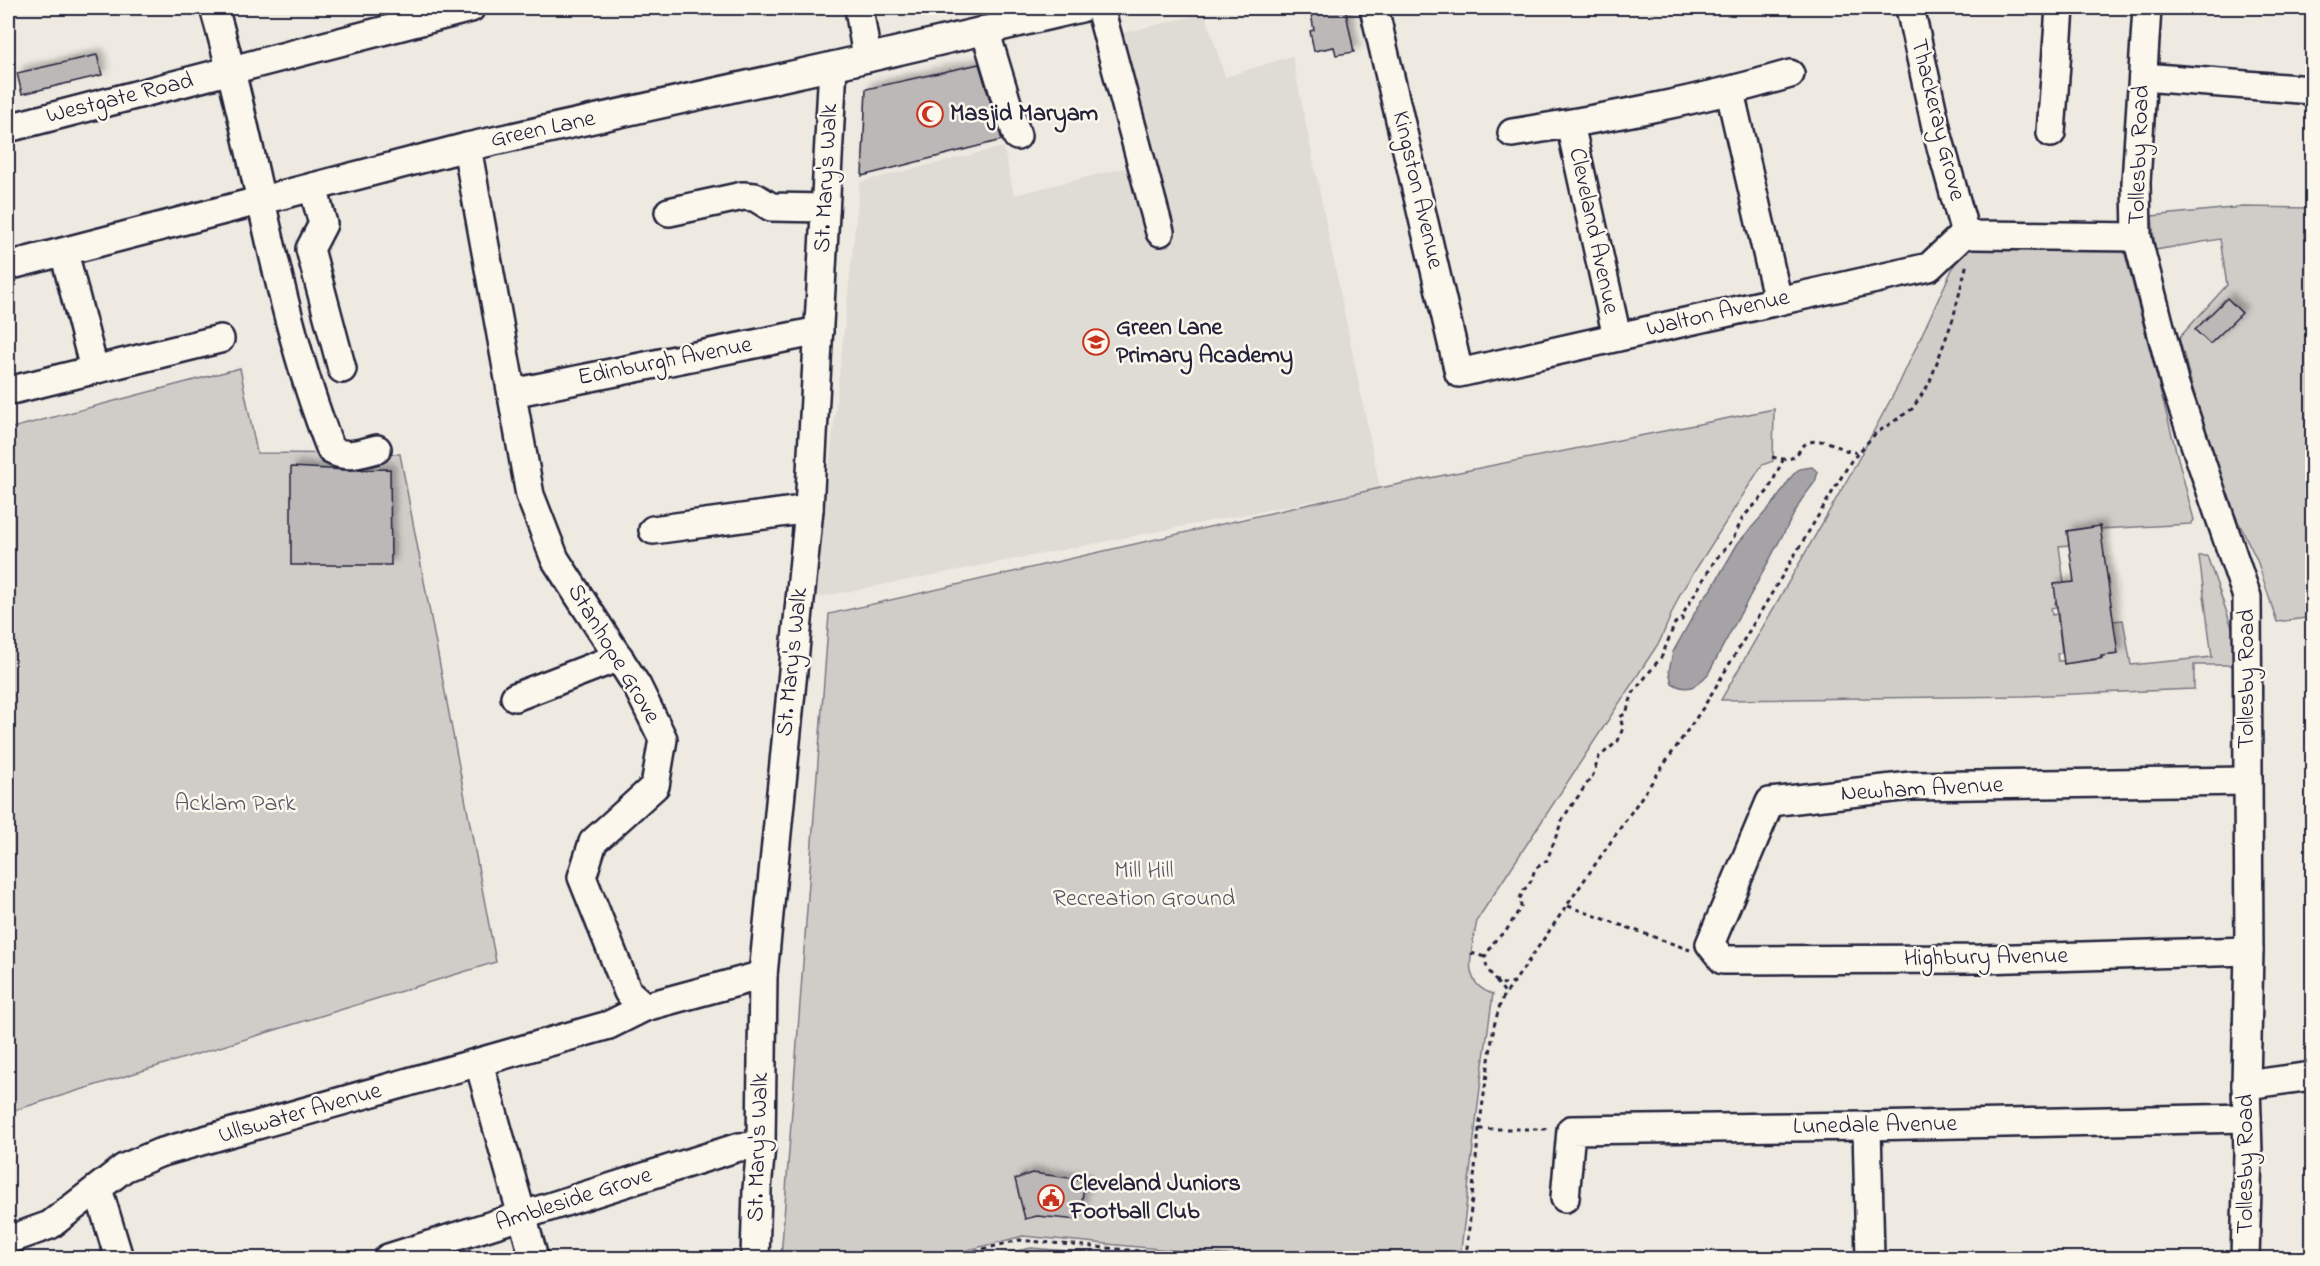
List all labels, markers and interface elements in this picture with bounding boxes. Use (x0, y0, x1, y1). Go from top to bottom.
street label: Thackeray Grove (1899, 35, 1974, 205)
street label: Westgate Road (43, 64, 198, 134)
street label: Tollesby Road (2120, 84, 2161, 226)
place label: Masjid Maryam (950, 97, 1099, 133)
mosque icon: Masjid Maryam (915, 99, 945, 129)
street label: Green Lane (487, 102, 599, 158)
street label: St. Mary's Walk (806, 102, 849, 254)
street label: Kingston Avenue (1382, 108, 1452, 273)
street label: Cleveland Avenue (1558, 145, 1628, 317)
street label: Walton Avenue (1643, 281, 1793, 347)
place label: Green Lane Primary Academy (1116, 311, 1293, 375)
school or university icon: Green Lane Primary Academy (1081, 327, 1111, 357)
street label: Edinburgh Avenue (575, 328, 755, 396)
street label: Stanhope Grove (557, 577, 669, 731)
street label: St. Mary's Walk (768, 585, 819, 738)
street label: Tollesby Road (2230, 609, 2266, 749)
street label: Newham Avenue (1840, 768, 2005, 812)
park label: Acklam Park (175, 787, 296, 822)
park label: Mill Hill Recreation Ground (1053, 854, 1236, 917)
street label: Highbury Avenue (1904, 939, 2069, 978)
street label: St. Mary's Walk (739, 1071, 780, 1222)
street label: Ullswater Avenue (214, 1074, 386, 1154)
street label: Tollesby Road (2229, 1094, 2265, 1234)
street label: Lunedale Avenue (1793, 1107, 1958, 1145)
street label: Ambleside Grove (491, 1158, 657, 1242)
place label: Cleveland Juniors Football Club (1069, 1167, 1241, 1230)
public building icon: Cleveland Juniors Football Club (1036, 1183, 1066, 1213)

